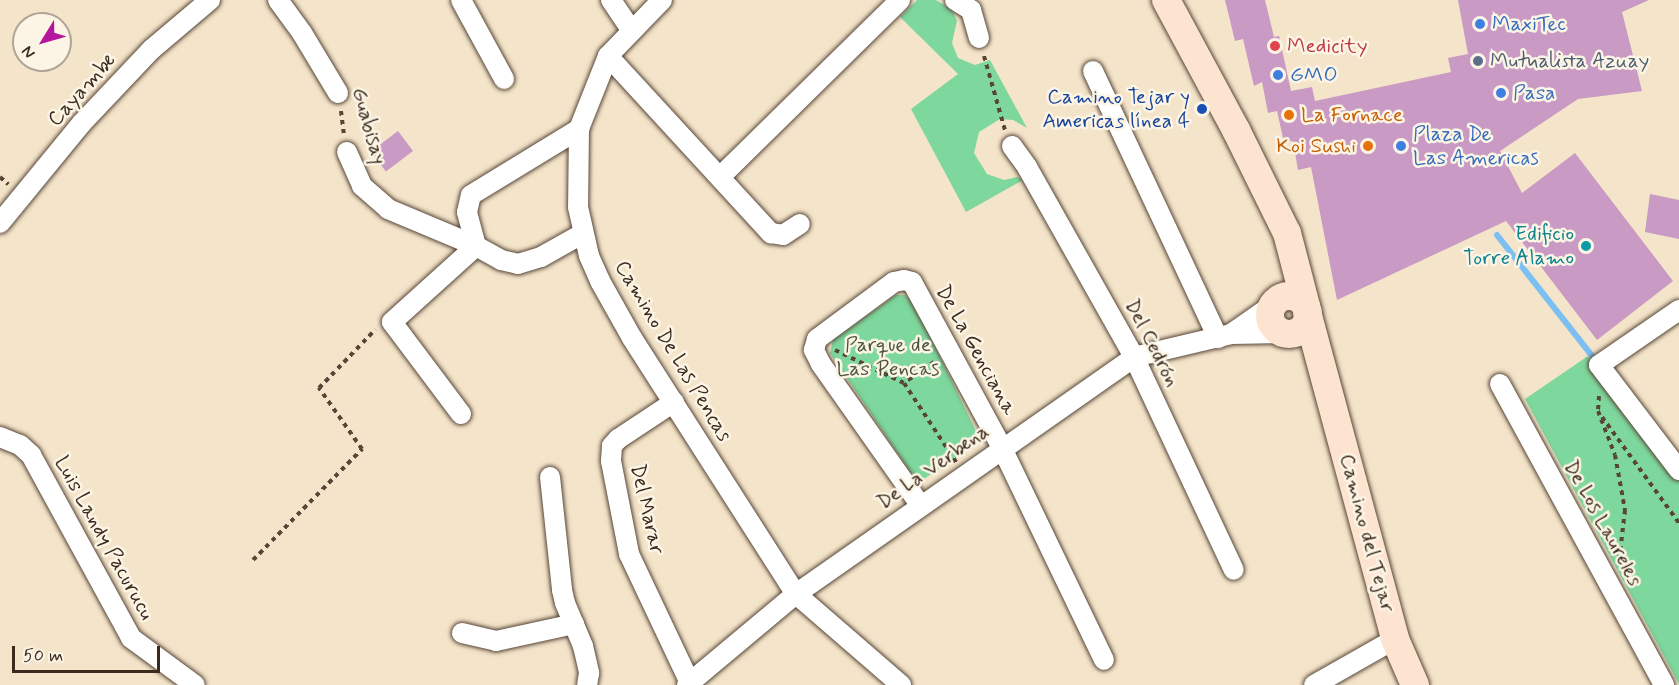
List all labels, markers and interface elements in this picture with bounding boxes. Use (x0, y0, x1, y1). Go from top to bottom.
place label: MaxiTec (1492, 11, 1566, 37)
north arrow (12, 12, 72, 72)
marker: MaxiTec (1473, 17, 1487, 31)
place label: Medicity (1287, 33, 1367, 59)
marker: Medicity (1268, 39, 1282, 53)
text: N (17, 41, 40, 63)
street label: Cayambe (43, 48, 121, 132)
place label: Mutualista Azuay (1490, 48, 1647, 74)
marker: Mutualista Azuay (1471, 54, 1485, 68)
place label: GMO (1290, 62, 1338, 88)
marker: GMO (1271, 68, 1285, 82)
place label: Pasa (1513, 80, 1555, 106)
place label: Camino Tejar y Americas línea 4 (1042, 84, 1190, 134)
street label: Guabisay (346, 85, 392, 167)
marker: Pasa (1494, 86, 1508, 100)
marker: Camino Tejar y Americas línea 4 (1195, 102, 1209, 116)
place label: La Fornace (1301, 102, 1403, 128)
marker: La Fornace (1282, 108, 1296, 122)
place label: Plaza De Las Americas (1413, 121, 1534, 171)
place label: Koi Sushi (1278, 133, 1356, 159)
marker: Koi Sushi (1361, 139, 1375, 153)
marker: Plaza De Las Americas (1394, 139, 1408, 153)
place label: Edificio Torre Alamo (1464, 221, 1574, 271)
marker: Edificio Torre Alamo (1579, 239, 1593, 253)
street label: Camino De Las Pencas (608, 255, 738, 447)
street label: De La Genciana (931, 282, 1021, 418)
street label: Del Cedrón (1118, 293, 1186, 393)
park label: Parque de Las Pencas (838, 332, 938, 382)
street label: De La Verbena (872, 419, 994, 515)
street label: Luis Landy Pacurucu (48, 452, 160, 624)
street label: Camino del Tejar (1334, 453, 1400, 613)
street label: De Los Laureles (1558, 456, 1648, 590)
street label: Del Marar (624, 461, 670, 557)
scale bar (15, 634, 164, 672)
text: 50 m (23, 644, 63, 668)

